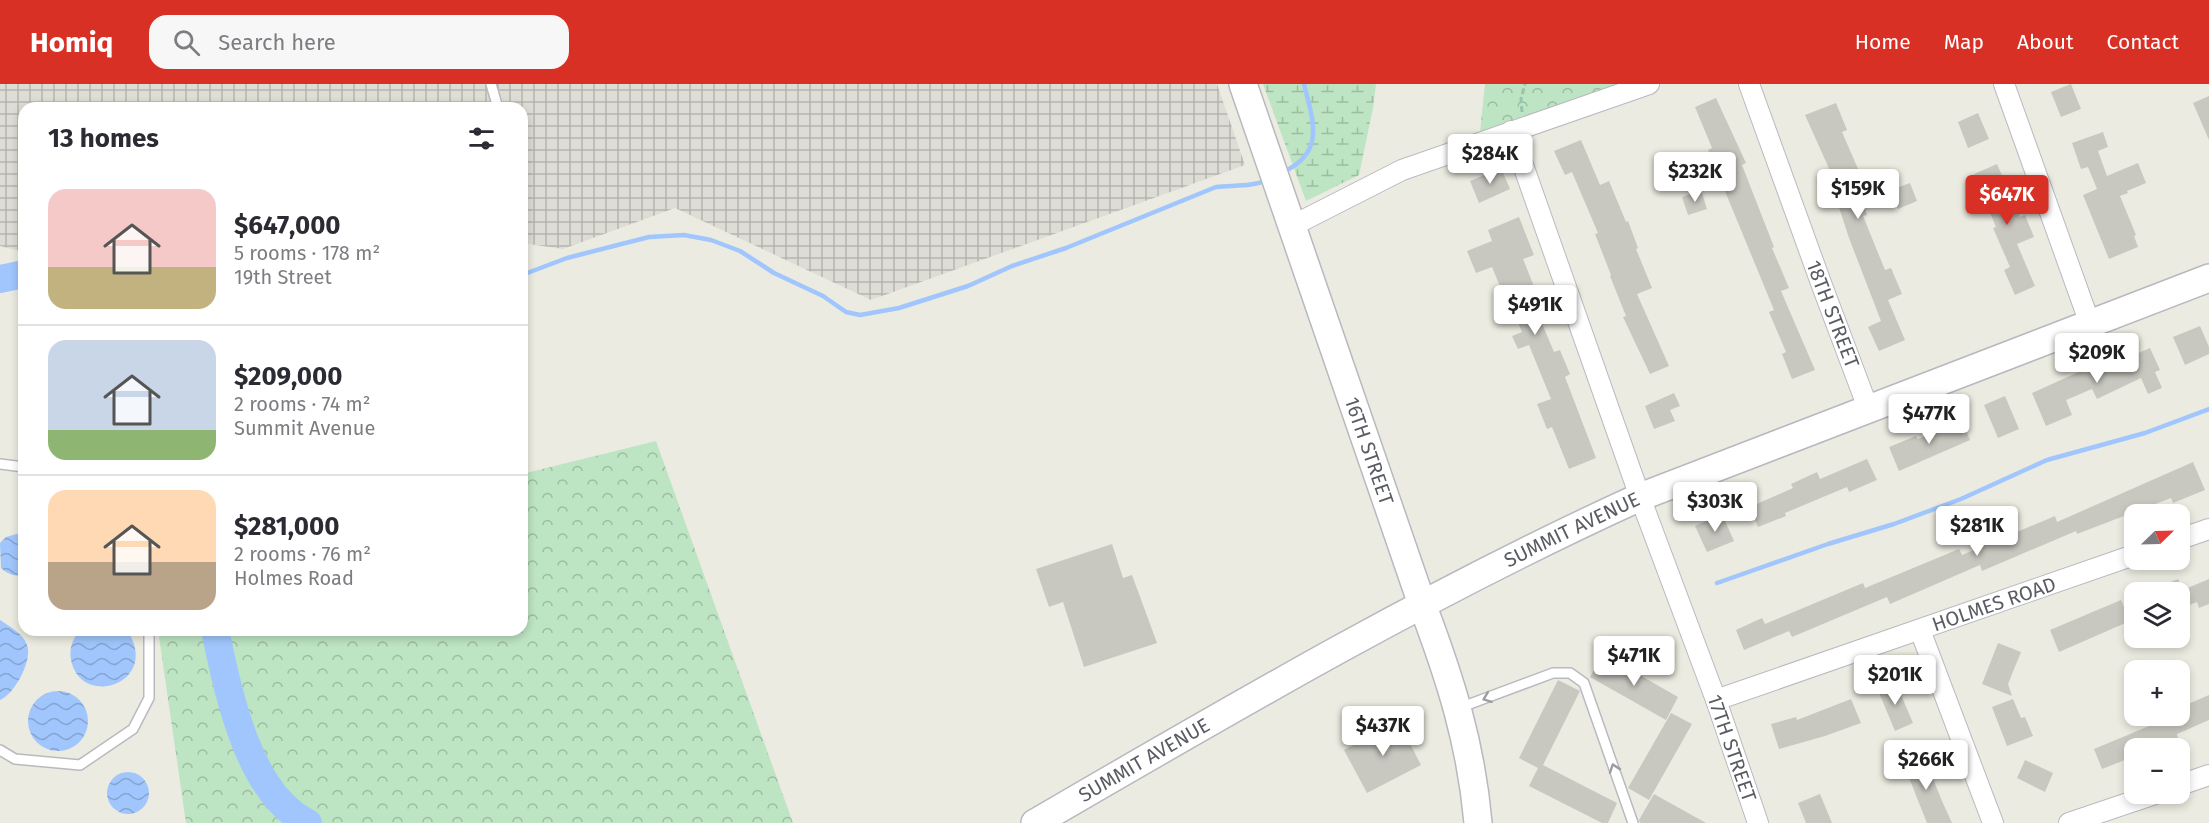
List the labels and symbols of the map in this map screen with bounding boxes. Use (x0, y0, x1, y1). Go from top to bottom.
pin: $284K (1448, 134, 1532, 185)
pin: $232K (1653, 152, 1737, 203)
pin: $159K (1816, 169, 1900, 220)
pin: $647K (1965, 175, 2049, 226)
street label: 18TH STREET (1802, 257, 1865, 372)
pin: $491K (1493, 285, 1577, 336)
pin: $209K (2055, 333, 2139, 384)
street label: 16TH STREET (1340, 394, 1399, 508)
pin: $477K (1887, 394, 1971, 445)
pin: $303K (1673, 482, 1757, 533)
street label: SUMMIT AVENUE (1500, 487, 1643, 572)
north arrow (2124, 504, 2190, 570)
pin: $281K (1935, 506, 2019, 557)
street label: HOLMES ROAD (1929, 572, 2059, 636)
pin: $471K (1592, 636, 1676, 687)
pin: $201K (1853, 655, 1937, 706)
one-way arrow (1482, 691, 1493, 703)
street label: 17TH STREET (1703, 691, 1762, 805)
pin: $437K (1341, 706, 1425, 757)
street label: SUMMIT AVENUE (1074, 713, 1214, 807)
pin: $266K (1884, 740, 1968, 791)
one-way arrow (1608, 763, 1621, 774)

